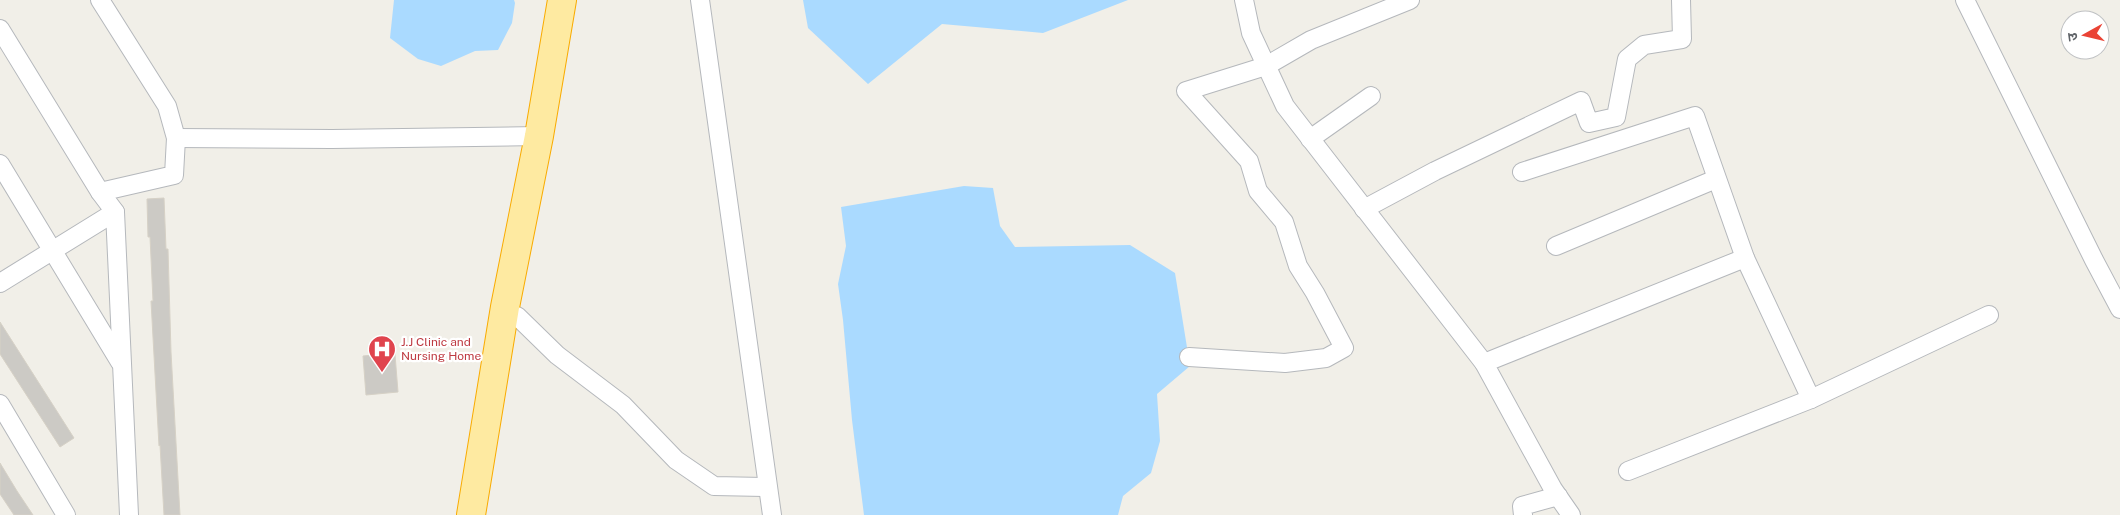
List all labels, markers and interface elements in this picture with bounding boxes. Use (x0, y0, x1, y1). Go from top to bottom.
north arrow (2060, 10, 2110, 60)
text: उ (2064, 31, 2081, 42)
hospital icon: J.J Clinic and Nursing Home (367, 334, 397, 373)
place label: J.J Clinic and Nursing Home (401, 335, 481, 363)

